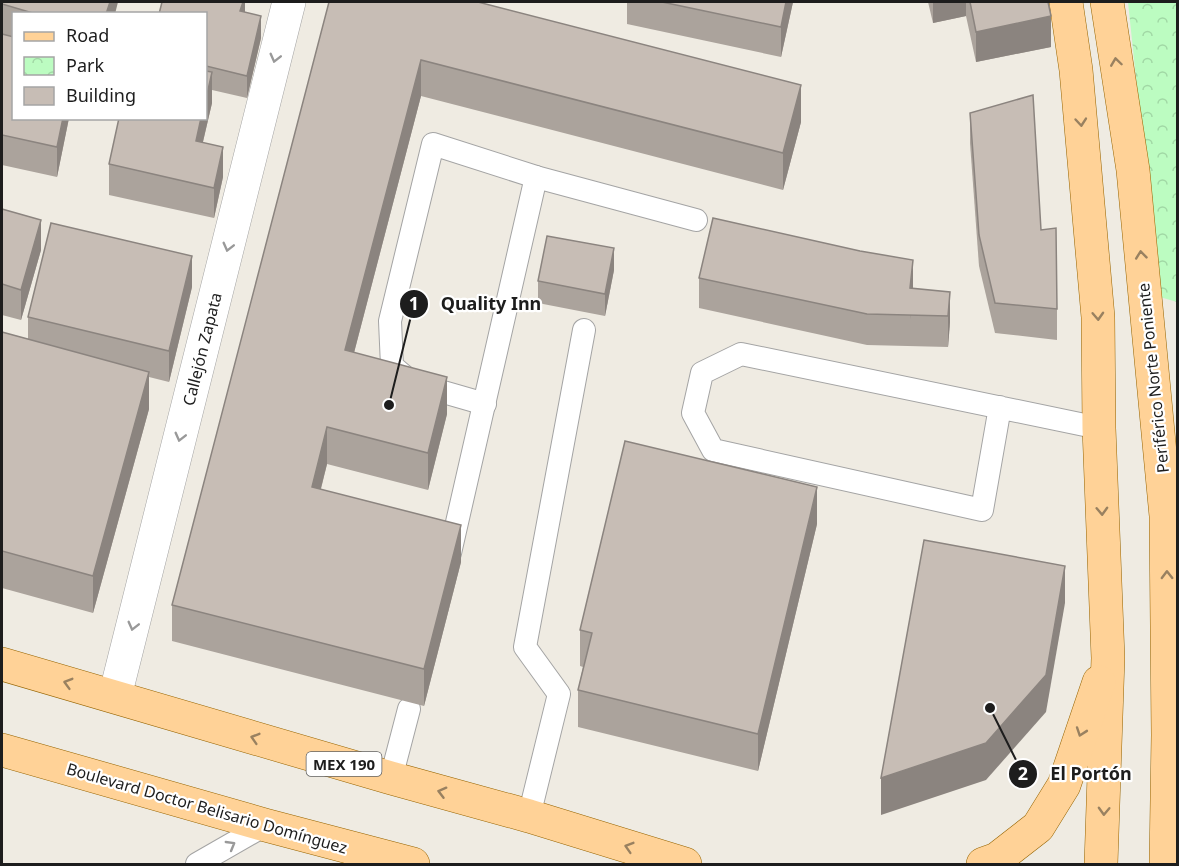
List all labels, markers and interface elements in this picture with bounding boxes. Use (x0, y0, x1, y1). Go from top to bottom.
legend (12, 12, 207, 120)
text: Road (66, 23, 109, 47)
text: Park (66, 53, 104, 77)
one-way arrow (270, 53, 283, 63)
one-way arrow (1111, 57, 1123, 67)
text: Building (66, 83, 136, 107)
one-way arrow (1074, 117, 1087, 127)
one-way arrow (222, 242, 235, 252)
one-way arrow (1135, 251, 1148, 260)
street label: Periférico Norte Poniente (1132, 282, 1174, 474)
callout: Quality Inn (399, 286, 553, 322)
street label: Callejón Zapata (177, 290, 227, 408)
text: 1 (409, 291, 419, 315)
text: Quality Inn (441, 291, 541, 315)
one-way arrow (1091, 312, 1104, 321)
one-way arrow (175, 431, 188, 441)
one-way arrow (1096, 507, 1109, 516)
one-way arrow (1161, 571, 1173, 580)
one-way arrow (127, 620, 140, 630)
one-way arrow (63, 678, 74, 690)
one-way arrow (1076, 727, 1088, 737)
one-way arrow (250, 733, 261, 745)
road number: MEX 190 (306, 752, 382, 776)
callout: El Portón (1008, 756, 1144, 792)
street label: Boulevard Doctor Belisario Domínguez (64, 757, 350, 859)
text: 2 (1018, 761, 1028, 785)
text: El Portón (1050, 761, 1132, 785)
one-way arrow (437, 787, 447, 800)
one-way arrow (1097, 806, 1110, 815)
one-way arrow (225, 840, 235, 852)
one-way arrow (624, 842, 635, 854)

